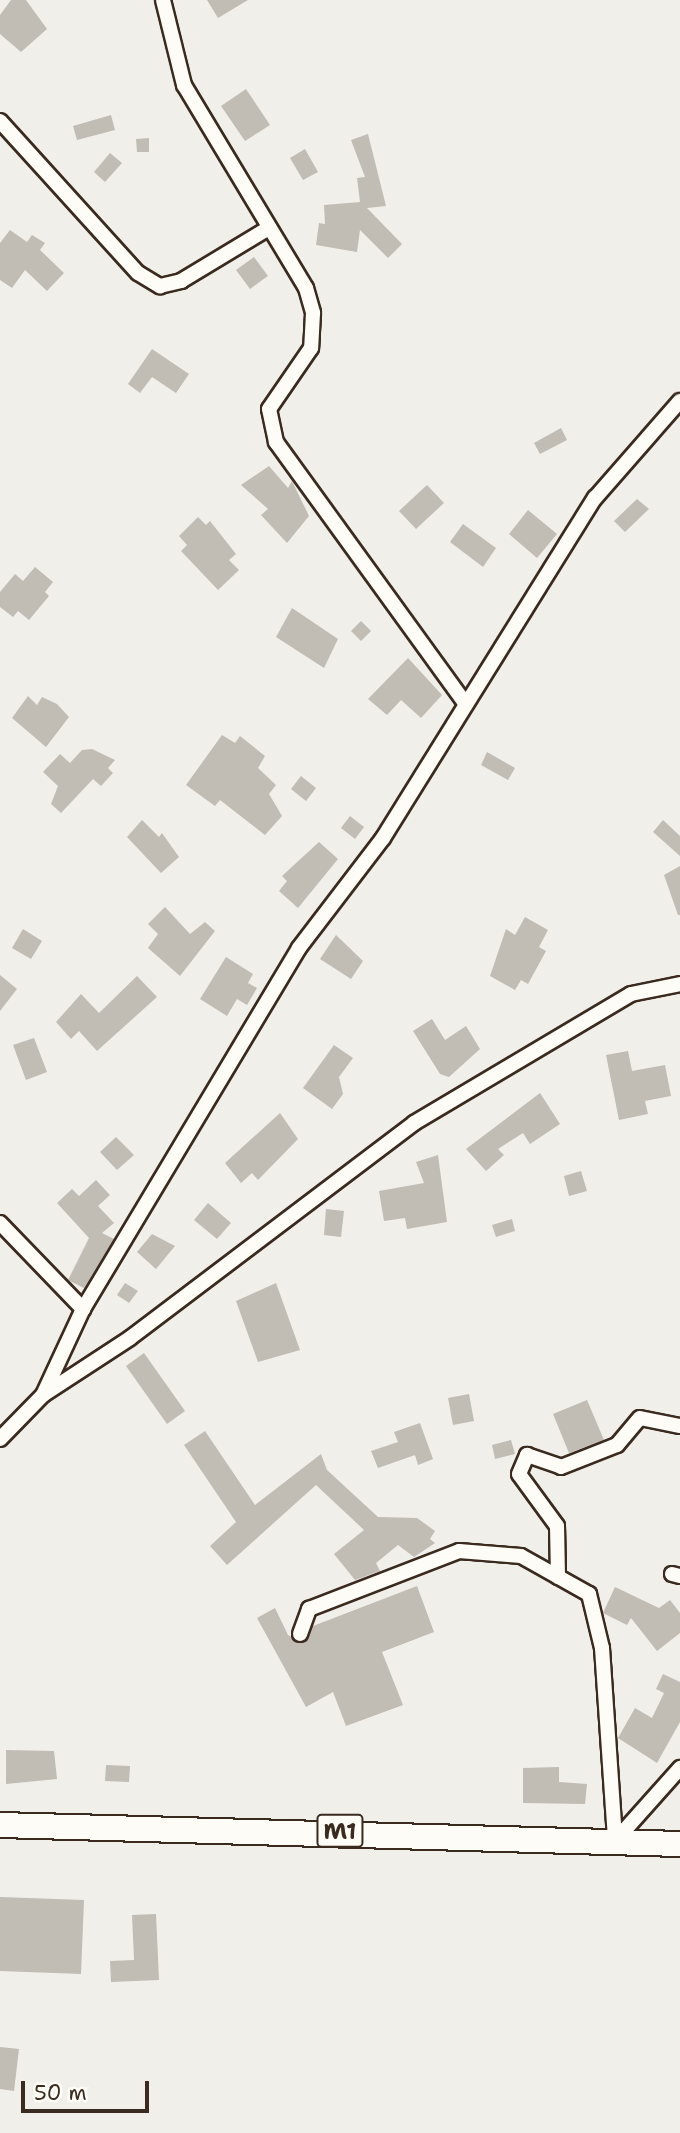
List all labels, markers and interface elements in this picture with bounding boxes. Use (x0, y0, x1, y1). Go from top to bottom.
road number: M1 (316, 1812, 364, 1850)
scale bar (24, 2066, 152, 2110)
text: 50 m (34, 2079, 87, 2107)

